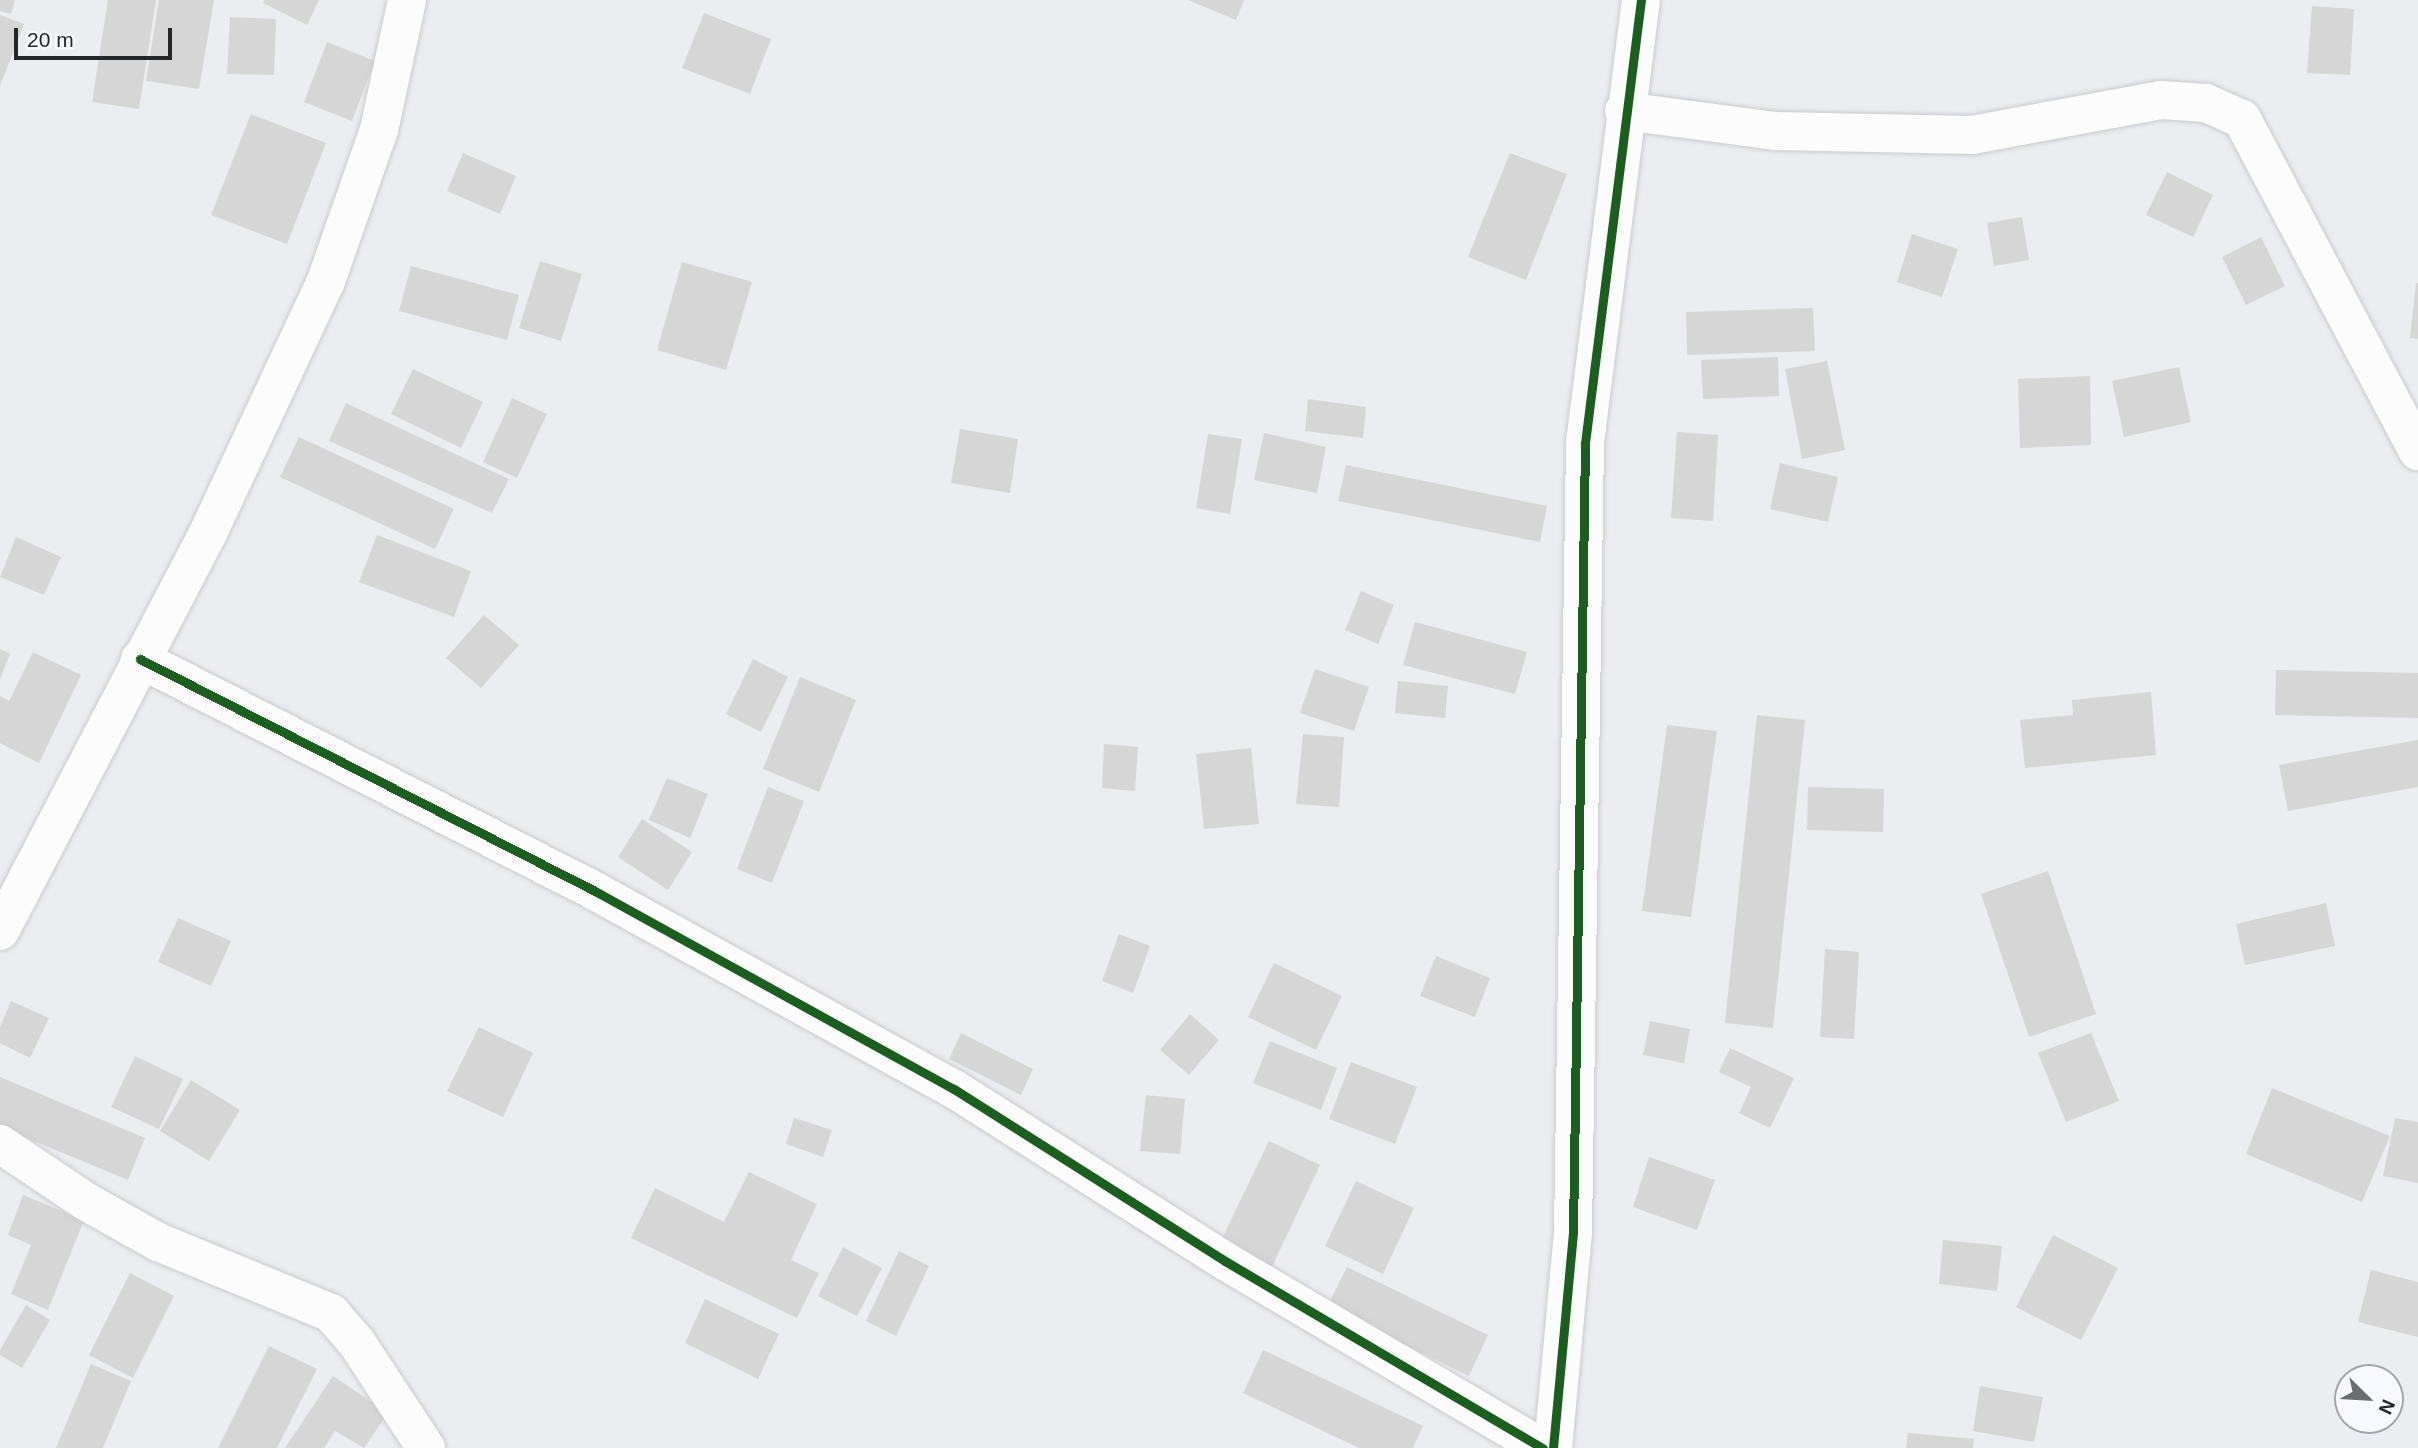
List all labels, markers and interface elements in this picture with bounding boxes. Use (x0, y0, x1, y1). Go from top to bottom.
scale bar (18, 14, 175, 58)
text: 20 m (27, 28, 74, 51)
north arrow (2334, 1364, 2404, 1434)
text: N (2374, 1396, 2399, 1417)

